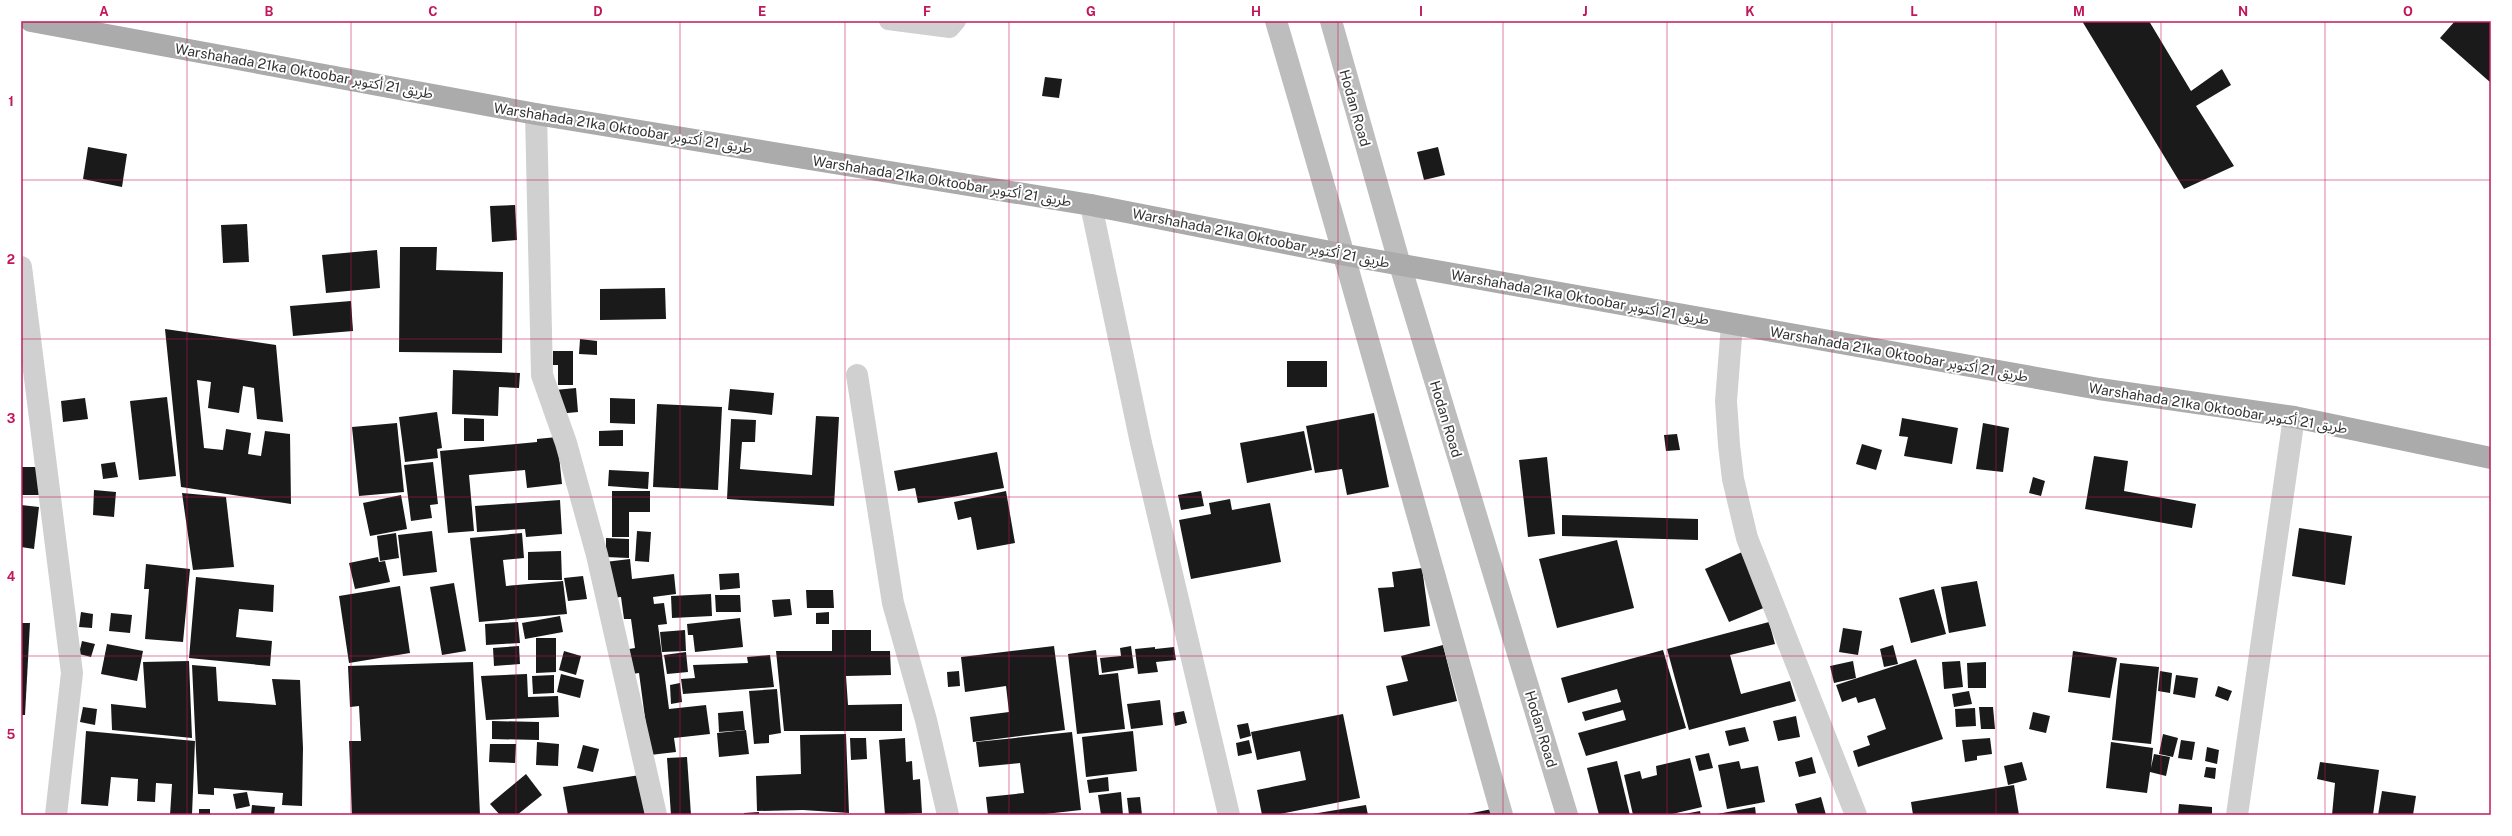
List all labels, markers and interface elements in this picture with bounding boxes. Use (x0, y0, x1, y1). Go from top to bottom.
text: A (99, 4, 109, 19)
text: B (265, 4, 274, 19)
text: C (428, 4, 438, 19)
text: D (593, 4, 603, 19)
text: E (758, 4, 766, 19)
text: F (923, 4, 931, 19)
text: G (1086, 4, 1096, 19)
text: H (1251, 4, 1261, 19)
text: I (1419, 4, 1423, 19)
text: J (1582, 4, 1588, 19)
text: K (1745, 4, 1755, 19)
text: L (1910, 4, 1918, 19)
text: M (2073, 4, 2085, 19)
text: N (2238, 4, 2248, 19)
text: O (2403, 4, 2413, 19)
street label: Warshahada 21ka Oktoobar طريق 21 أكتوبر (173, 40, 434, 104)
street label: Hodan Road (1336, 68, 1374, 148)
text: 1 (8, 94, 14, 109)
street label: Warshahada 21ka Oktoobar طريق 21 أكتوبر (492, 99, 754, 158)
street label: Warshahada 21ka Oktoobar طريق 21 أكتوبر (811, 152, 1073, 211)
street label: Warshahada 21ka Oktoobar طريق 21 أكتوبر (1131, 204, 1391, 273)
text: 2 (7, 252, 15, 267)
street label: Warshahada 21ka Oktoobar طريق 21 أكتوبر (1449, 266, 1710, 330)
street label: Warshahada 21ka Oktoobar طريق 21 أكتوبر (1768, 323, 2029, 387)
street label: Hodan Road (1427, 379, 1465, 459)
street label: Warshahada 21ka Oktoobar طريق 21 أكتوبر (2087, 379, 2349, 438)
text: 3 (7, 411, 16, 426)
text: 4 (7, 569, 16, 584)
street label: Hodan Road (1522, 689, 1560, 769)
text: 5 (7, 727, 16, 742)

